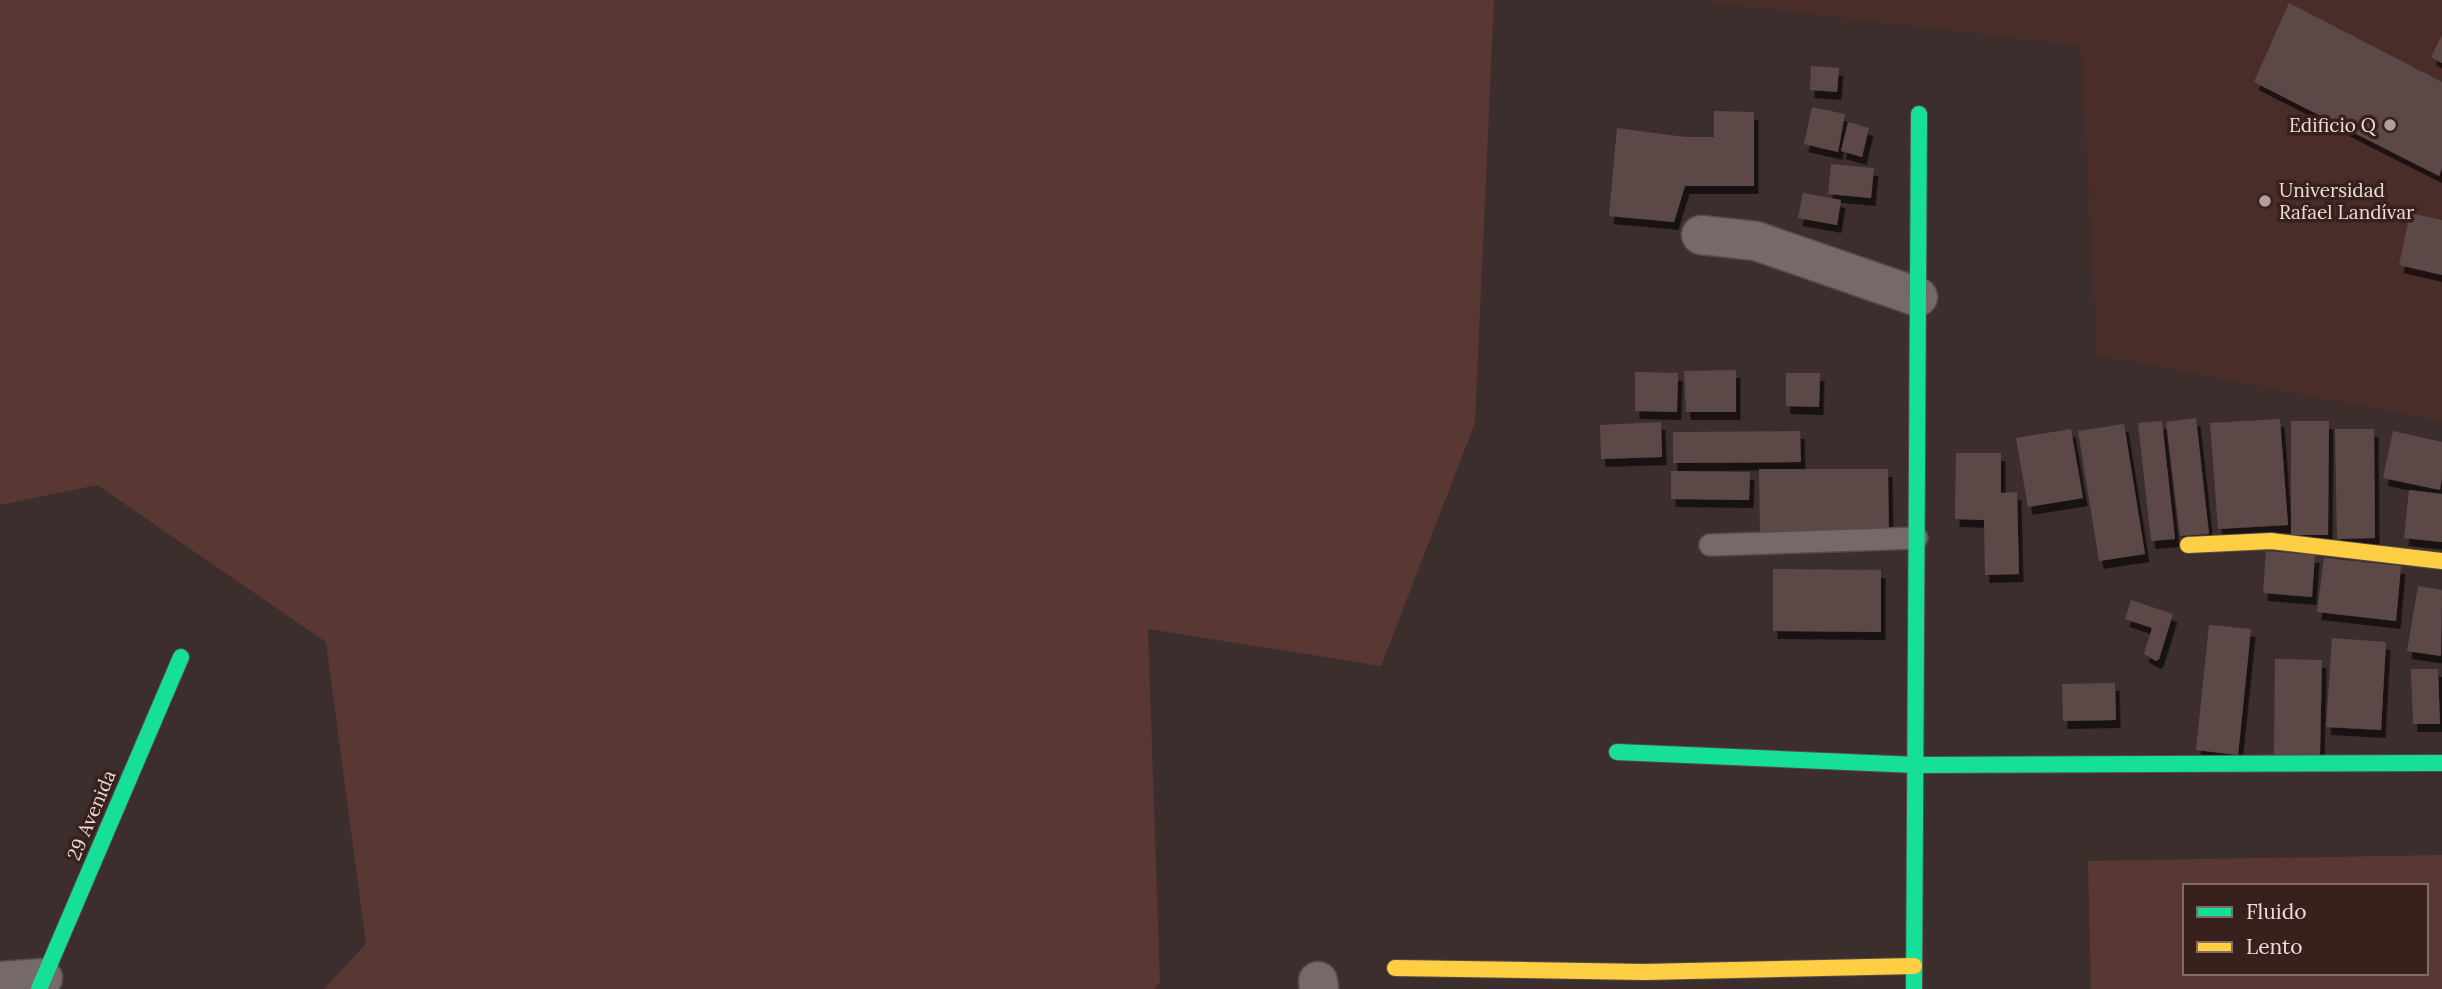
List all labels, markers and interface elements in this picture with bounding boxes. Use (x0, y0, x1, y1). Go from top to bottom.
place label: Edificio Q (2289, 113, 2376, 137)
marker: Edificio Q (2382, 117, 2398, 133)
place label: Universidad Rafael Landívar (2279, 178, 2415, 224)
marker: Universidad Rafael Landívar (2257, 193, 2273, 209)
street label: 29 Avenida (61, 766, 121, 864)
legend (2183, 884, 2428, 975)
text: Fluido (2246, 898, 2307, 925)
text: Lento (2246, 933, 2303, 960)

